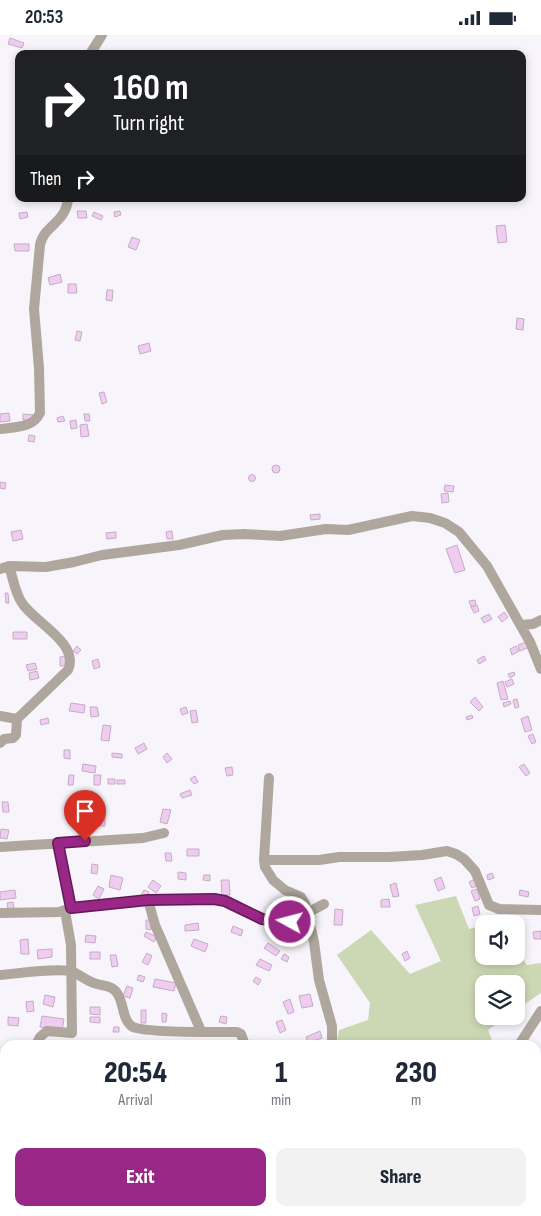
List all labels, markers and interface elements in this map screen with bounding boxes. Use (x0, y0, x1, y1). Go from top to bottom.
text: 20:53 (25, 6, 63, 29)
text: 160 m (113, 67, 189, 110)
icon: right (30, 70, 95, 135)
text: Turn right (113, 110, 184, 137)
icon: right (71, 165, 99, 193)
text: Then (30, 168, 61, 191)
pin (64, 790, 106, 841)
icon: arrive (71, 797, 99, 825)
position arrow (263, 895, 315, 947)
map controls (475, 915, 525, 1025)
button: sound (475, 915, 525, 965)
button: layers (475, 975, 525, 1025)
text: 20:54 (104, 1055, 167, 1091)
text: 1 (275, 1055, 287, 1091)
text: 230 (395, 1055, 437, 1091)
text: Arrival (118, 1091, 153, 1110)
text: min (271, 1091, 291, 1110)
text: m (411, 1091, 421, 1110)
button: Exit (15, 1148, 266, 1206)
button: Share (276, 1148, 526, 1206)

